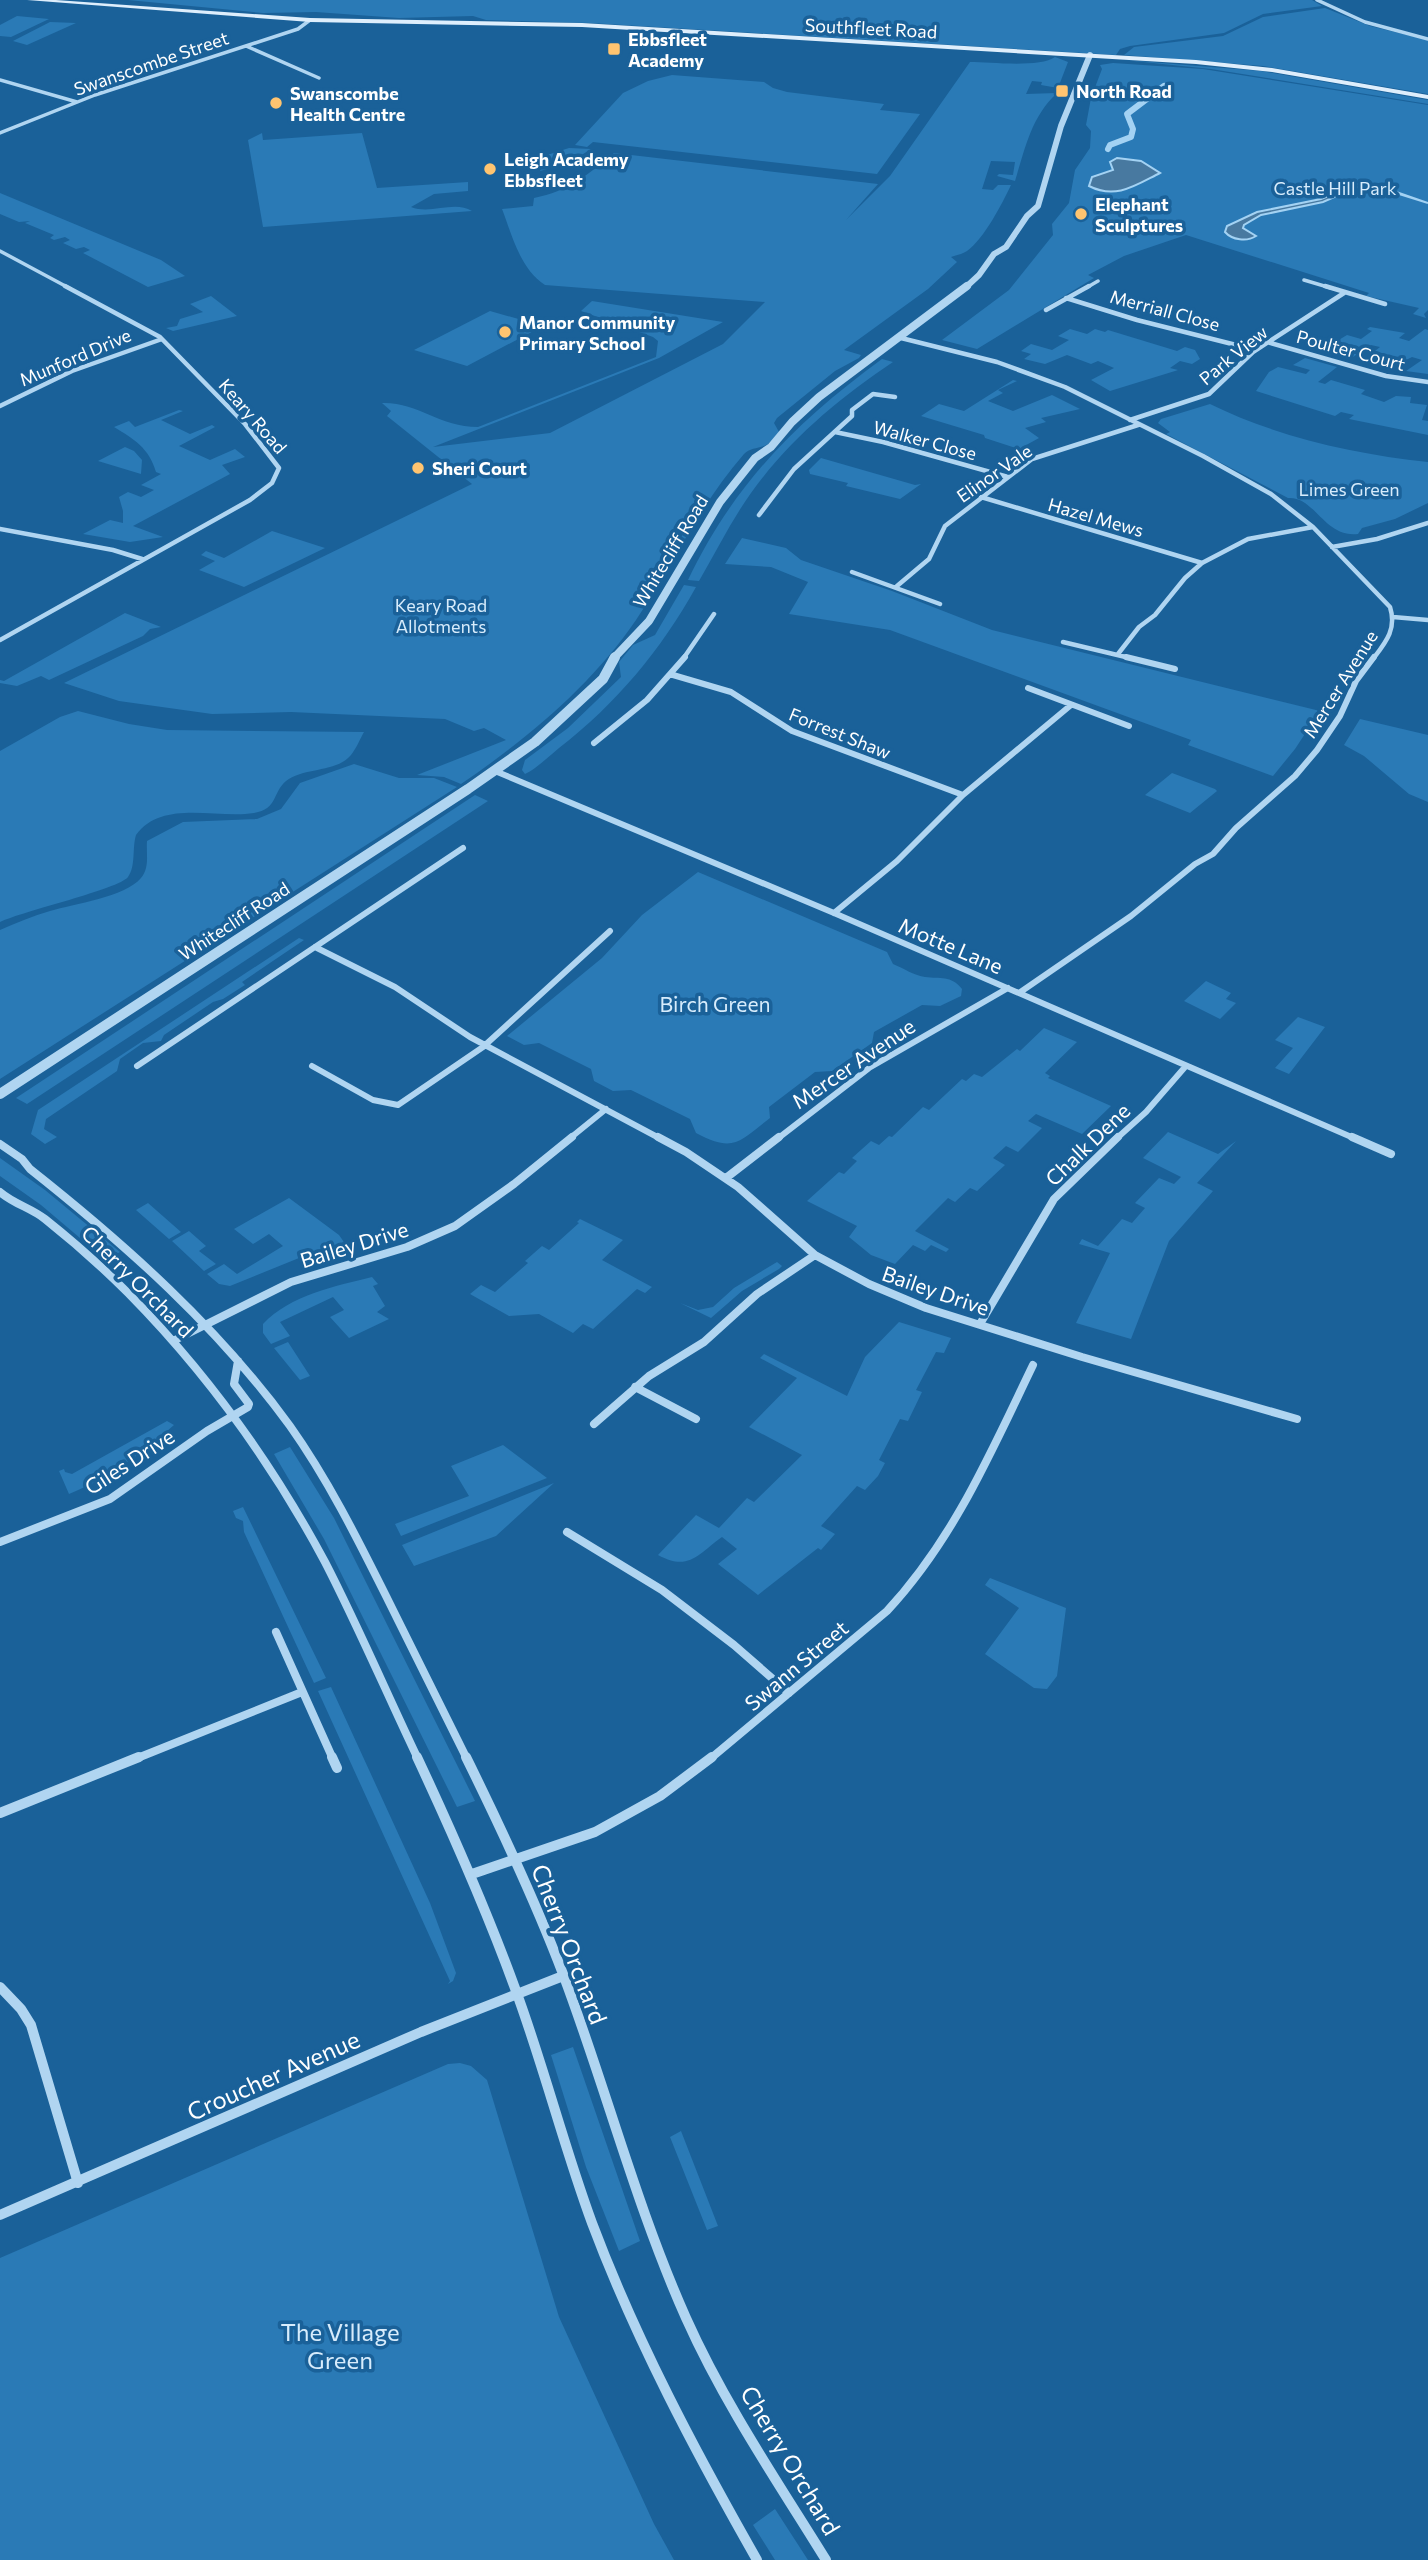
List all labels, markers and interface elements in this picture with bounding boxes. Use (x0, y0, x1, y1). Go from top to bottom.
street label: Southfleet Road (804, 14, 938, 42)
street label: Swanscombe Street (71, 26, 231, 100)
place label: Ebbsfleet Academy (628, 28, 707, 71)
marker: Ebbsfleet Academy (606, 41, 622, 57)
place label: North Road (1076, 80, 1172, 102)
place label: Swanscombe Health Centre (290, 82, 405, 125)
marker: North Road (1054, 83, 1070, 99)
marker: Swanscombe Health Centre (268, 95, 284, 111)
place label: Leigh Academy Ebbsfleet (504, 148, 629, 191)
marker: Leigh Academy Ebbsfleet (482, 161, 498, 177)
park label: Castle Hill Park (1273, 177, 1397, 199)
place label: Elephant Sculptures (1095, 193, 1183, 236)
marker: Elephant Sculptures (1073, 206, 1089, 222)
street label: Merriall Close (1108, 285, 1222, 335)
place label: Manor Community Primary School (519, 311, 675, 354)
street label: Park View (1194, 321, 1272, 389)
street label: Munford Drive (16, 324, 134, 390)
marker: Manor Community Primary School (497, 324, 513, 340)
street label: Poulter Court (1294, 325, 1408, 375)
street label: Keary Road (214, 374, 292, 458)
street label: Walker Close (871, 416, 979, 464)
street label: Elinor Vale (952, 439, 1036, 507)
place label: Sheri Court (432, 457, 527, 479)
marker: Sheri Court (410, 460, 426, 476)
park label: Limes Green (1298, 478, 1400, 500)
street label: Whitecliff Road (628, 491, 712, 611)
street label: Hazel Mews (1046, 493, 1146, 541)
park label: Keary Road Allotments (395, 594, 487, 637)
street label: Mercer Avenue (1298, 626, 1382, 742)
street label: Forrest Shaw (786, 703, 894, 763)
street label: Whitecliff Road (175, 877, 293, 965)
street label: Motte Lane (895, 912, 1007, 978)
park label: Birch Green (659, 991, 771, 1016)
street label: Mercer Avenue (787, 1013, 919, 1113)
street label: Chalk Dene (1040, 1098, 1134, 1190)
street label: Bailey Drive (297, 1216, 411, 1272)
street label: Cherry Orchard (77, 1220, 199, 1342)
street label: Bailey Drive (879, 1260, 993, 1320)
street label: Giles Drive (80, 1423, 178, 1499)
street label: Swann Street (739, 1615, 853, 1715)
street label: Cherry Orchard (526, 1860, 614, 2028)
street label: Croucher Avenue (182, 2024, 364, 2126)
park label: The Village Green (280, 2317, 400, 2374)
street label: Cherry Orchard (735, 2380, 847, 2540)

